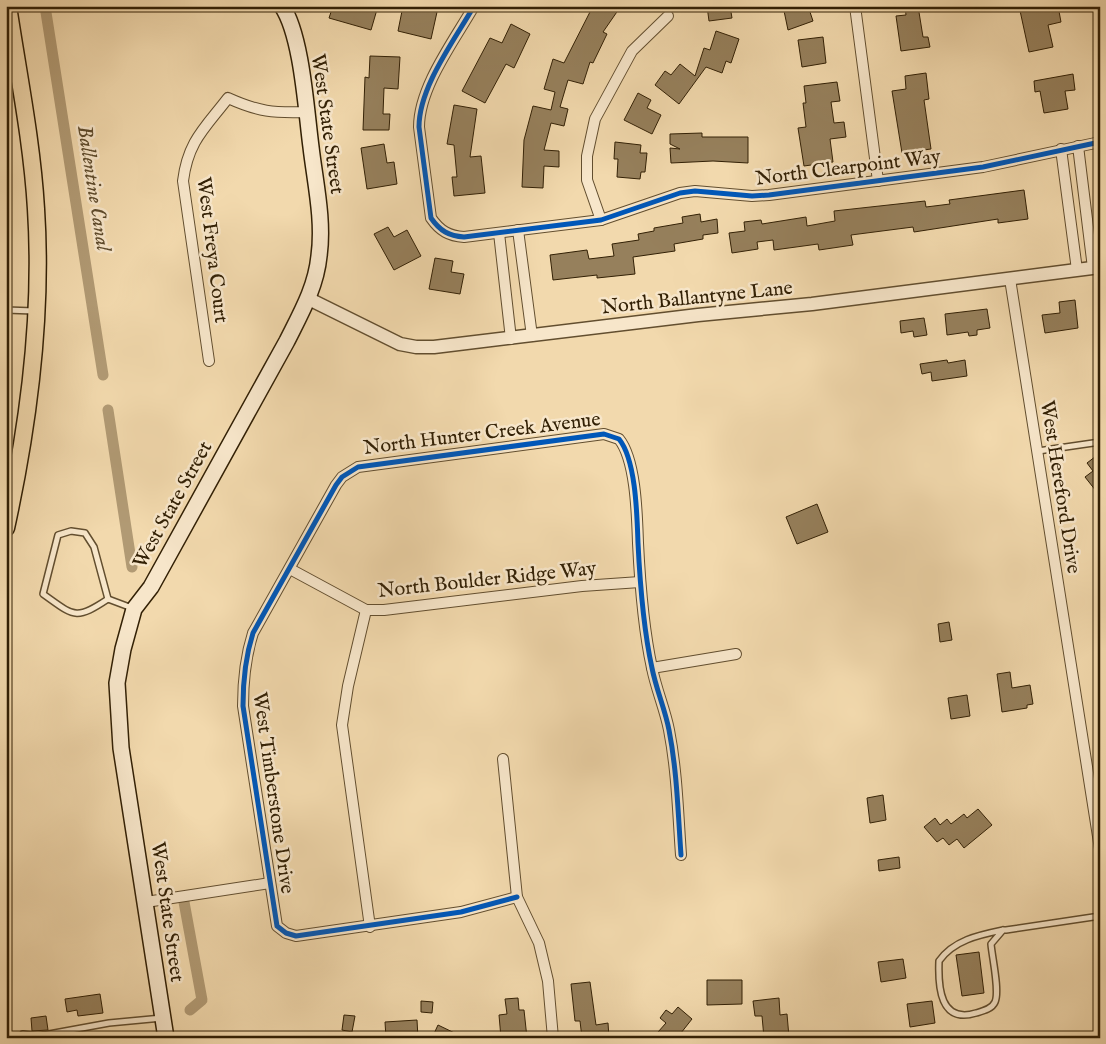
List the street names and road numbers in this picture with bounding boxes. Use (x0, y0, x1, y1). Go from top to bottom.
street label: West State Street (305, 52, 349, 196)
street label: North Clearpoint Way (754, 144, 942, 192)
street label: West Freya Court (191, 176, 233, 324)
street label: North Ballantyne Lane (600, 276, 794, 320)
street label: West Hereford Drive (1034, 399, 1086, 575)
street label: North Hunter Creek Avenue (362, 407, 602, 461)
street label: West State Street (128, 437, 218, 573)
street label: North Boulder Ridge Way (377, 556, 598, 604)
street label: West Timberstone Drive (246, 691, 300, 895)
street label: West State Street (145, 840, 189, 984)

